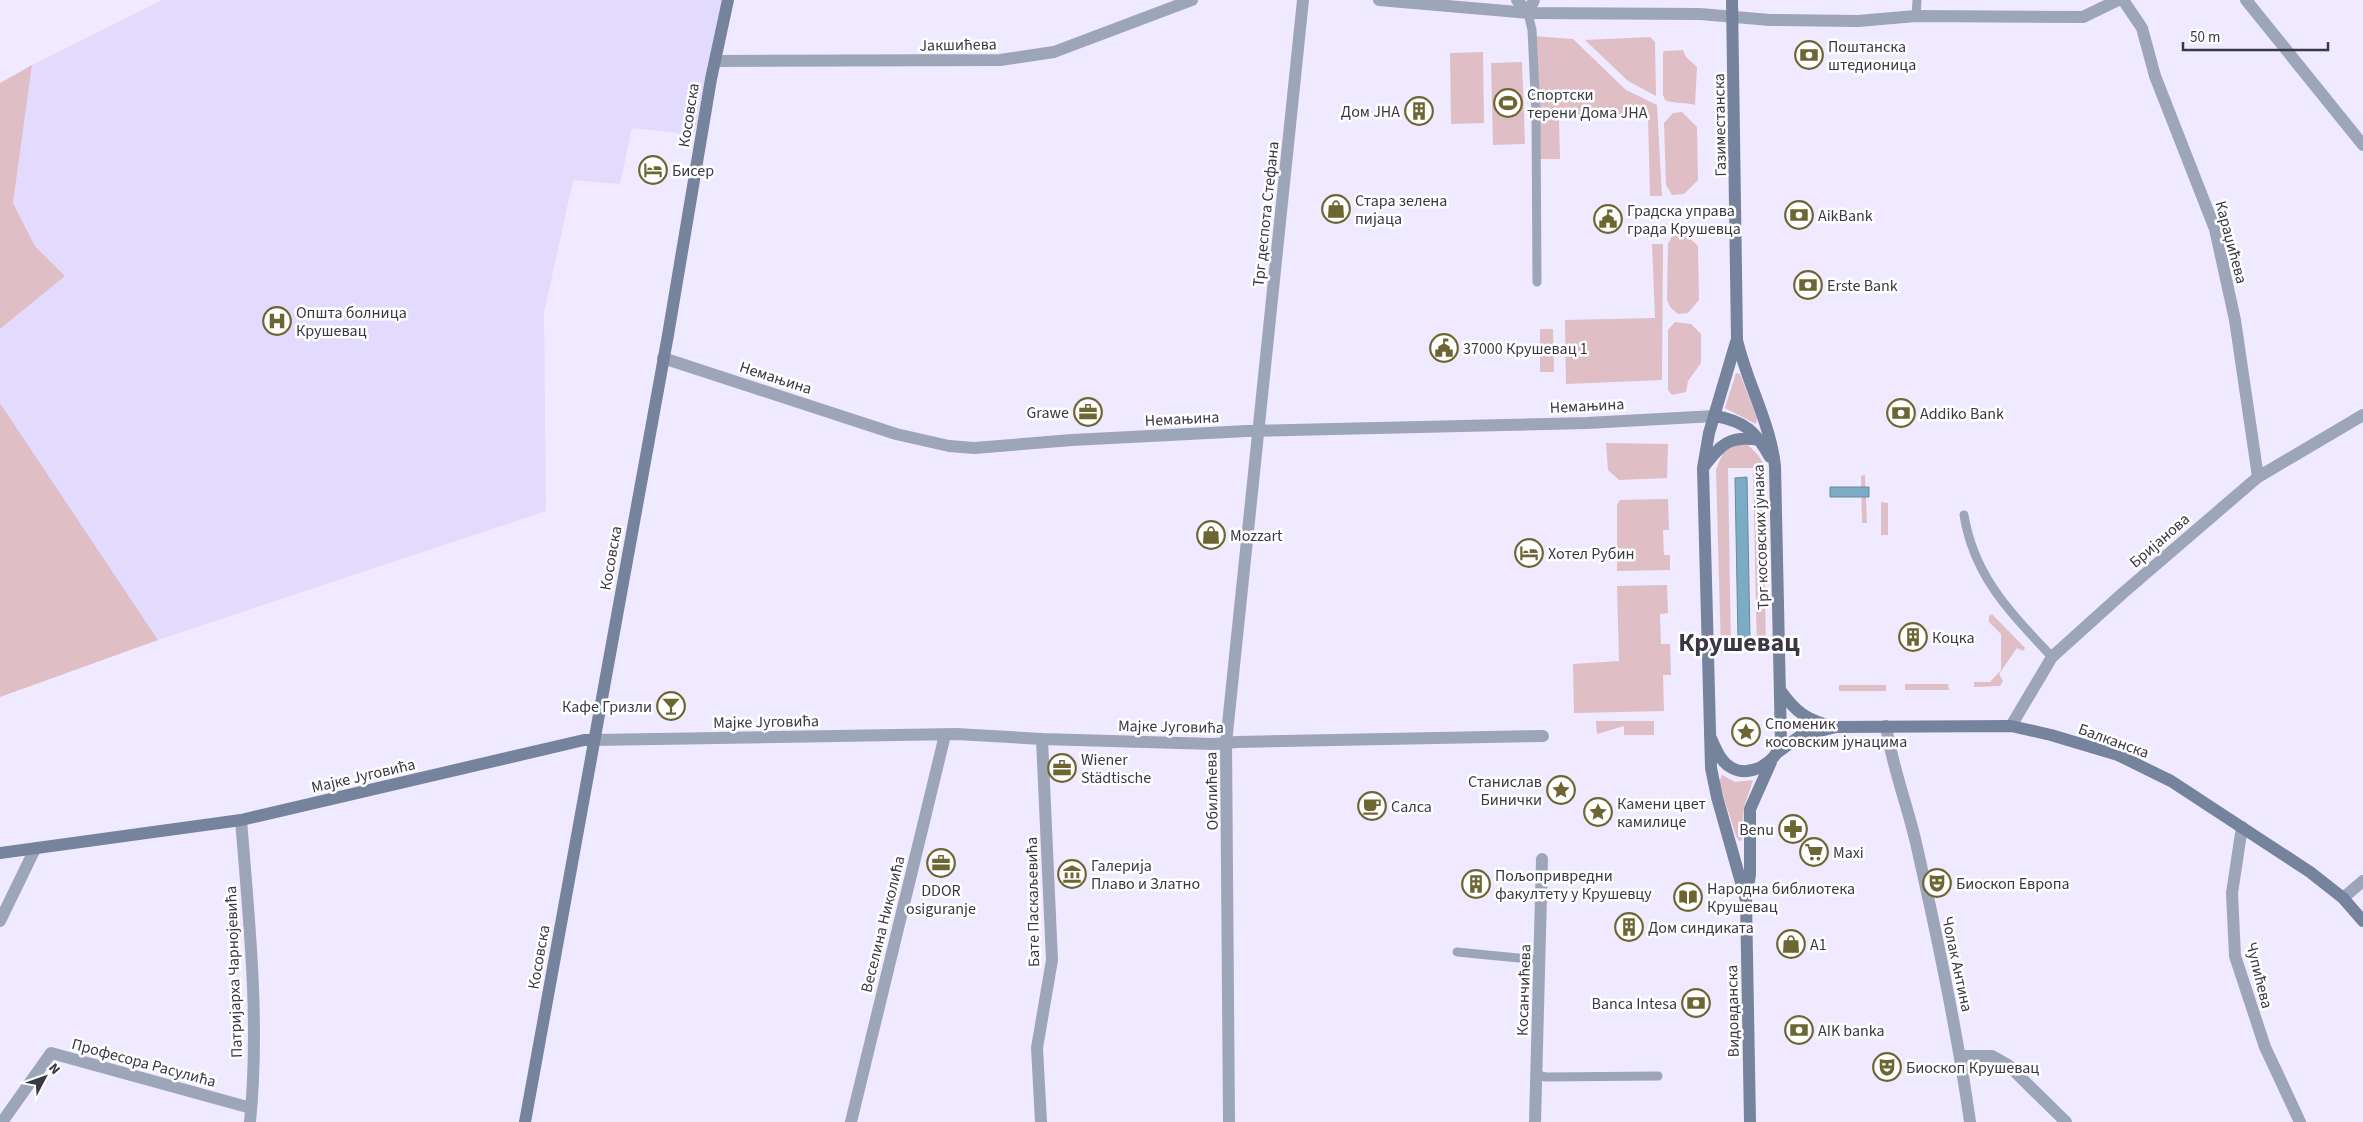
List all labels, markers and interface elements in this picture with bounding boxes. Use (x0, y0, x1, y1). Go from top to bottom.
scale bar (2183, 20, 2328, 52)
text: 50 m (2190, 27, 2220, 48)
street label: Јакшићева (919, 33, 997, 57)
place label: Поштанска штедионица (1828, 36, 1916, 76)
bank icon: Поштанска штедионица (1794, 40, 1824, 70)
street label: Газиместанска (1708, 73, 1732, 177)
street label: Косовска (673, 81, 705, 149)
place label: Спортски терени Дома ЈНА (1527, 84, 1648, 124)
sports icon: Спортски терени Дома ЈНА (1493, 88, 1523, 118)
building icon: Дом ЈНА (1404, 96, 1434, 126)
place label: Дом ЈНА (1341, 101, 1400, 123)
street label: Трг деспота Стефана (1247, 140, 1285, 288)
hotel icon: Бисер (638, 155, 668, 185)
place label: Бисер (672, 160, 714, 182)
place label: Стара зелена пијаца (1355, 190, 1447, 230)
shop icon: Стара зелена пијаца (1321, 194, 1351, 224)
street label: Караџићева (2209, 198, 2253, 286)
place label: Градска управа града Крушевца (1627, 200, 1741, 240)
bank icon: AikBank (1784, 200, 1814, 230)
public building icon: Градска управа града Крушевца (1593, 204, 1623, 234)
place label: AikBank (1818, 205, 1873, 227)
bank icon: Erste Bank (1793, 270, 1823, 300)
place label: Erste Bank (1827, 275, 1898, 297)
place label: Општа болница Крушевац (296, 302, 407, 342)
hospital icon: Општа болница Крушевац (262, 306, 292, 336)
public building icon: 37000 Крушевац 1 (1429, 333, 1459, 363)
place label: 37000 Крушевац 1 (1463, 338, 1588, 360)
street label: Немањина (737, 356, 815, 400)
street label: Немањина (1549, 393, 1625, 419)
office icon: Grawe (1073, 397, 1103, 427)
bank icon: Addiko Bank (1886, 398, 1916, 428)
place label: Grawe (1027, 402, 1069, 424)
place label: Addiko Bank (1920, 403, 2004, 425)
street label: Немањина (1144, 406, 1220, 432)
street label: Трг косовских јунака (1747, 464, 1775, 610)
street label: Бријанова (2125, 508, 2194, 573)
shop icon: Mozzart (1196, 520, 1226, 550)
street label: Косовска (595, 524, 627, 592)
place label: Mozzart (1230, 525, 1283, 547)
hotel icon: Хотел Рубин (1514, 538, 1544, 568)
place label: Хотел Рубин (1548, 543, 1635, 565)
building icon: Коцка (1898, 622, 1928, 652)
district label: Крушевац (1678, 624, 1800, 661)
place label: Коцка (1932, 627, 1975, 649)
bar icon: Кафе Гризли (656, 691, 686, 721)
place label: Кафе Гризли (562, 696, 652, 718)
street label: Мајке Југовића (713, 710, 819, 734)
place label: Споменик косовским јунацима (1765, 713, 1907, 753)
street label: Мајке Југовића (1118, 715, 1224, 739)
place icon: Споменик косовским јунацима (1731, 717, 1761, 747)
street label: Балканска (2075, 718, 2152, 764)
place label: Wiener Städtische (1081, 749, 1151, 789)
street label: Обилићева (1200, 751, 1224, 830)
street label: Мајке Југовића (309, 753, 417, 799)
office icon: Wiener Städtische (1047, 753, 1077, 783)
place label: Станислав Бинички (1468, 771, 1542, 811)
place icon: Станислав Бинички (1546, 775, 1576, 805)
cafe icon: Салса (1357, 791, 1387, 821)
place label: Камени цвет камилице (1617, 793, 1706, 833)
place label: Салса (1391, 796, 1432, 818)
place icon: Камени цвет камилице (1583, 797, 1613, 827)
pharmacy icon: Benu (1778, 814, 1808, 844)
place label: Benu (1739, 819, 1774, 841)
street label: Бате Паскаљевића (1021, 837, 1045, 967)
supermarket icon: Maxi (1799, 837, 1829, 867)
place label: Maxi (1833, 842, 1864, 864)
office icon: DDOR osiguranje (926, 848, 956, 878)
street label: Веселина Николића (855, 854, 911, 995)
place label: Галерија Плаво и Златно (1091, 855, 1200, 895)
museum icon: Галерија Плаво и Златно (1057, 859, 1087, 889)
place label: Пољопривредни факултету у Крушевцу (1495, 865, 1652, 905)
theatre icon: Биоскоп Европа (1922, 868, 1952, 898)
building icon: Пољопривредни факултету у Крушевцу (1461, 869, 1491, 899)
place label: Биоскоп Европа (1956, 873, 2070, 895)
place label: Народна библиотека Крушевац (1707, 878, 1855, 918)
place label: DDOR osiguranje (906, 880, 976, 920)
library icon: Народна библиотека Крушевац (1673, 882, 1703, 912)
street label: Патријарха Чарнојевића (220, 886, 248, 1058)
building icon: Дом синдиката (1614, 912, 1644, 942)
street label: Чолак Антина (1936, 914, 1978, 1014)
place label: Дом синдиката (1648, 917, 1754, 939)
street label: Косовска (523, 923, 555, 991)
shop icon: A1 (1776, 929, 1806, 959)
place label: A1 (1810, 934, 1827, 956)
street label: Чупићева (2240, 940, 2278, 1011)
street label: Косанчићева (1511, 944, 1537, 1036)
street label: Видовданска (1721, 965, 1745, 1057)
bank icon: Banca Intesa (1681, 988, 1711, 1018)
place label: Banca Intesa (1592, 993, 1677, 1015)
bank icon: AIK banka (1784, 1015, 1814, 1045)
place label: AIK banka (1818, 1020, 1885, 1042)
street label: Професора Расулића (69, 1033, 218, 1093)
north arrow (20, 1052, 70, 1102)
theatre icon: Биоскоп Крушевац (1872, 1052, 1902, 1082)
place label: Биоскоп Крушевац (1906, 1057, 2039, 1079)
text: N (43, 1059, 65, 1079)

